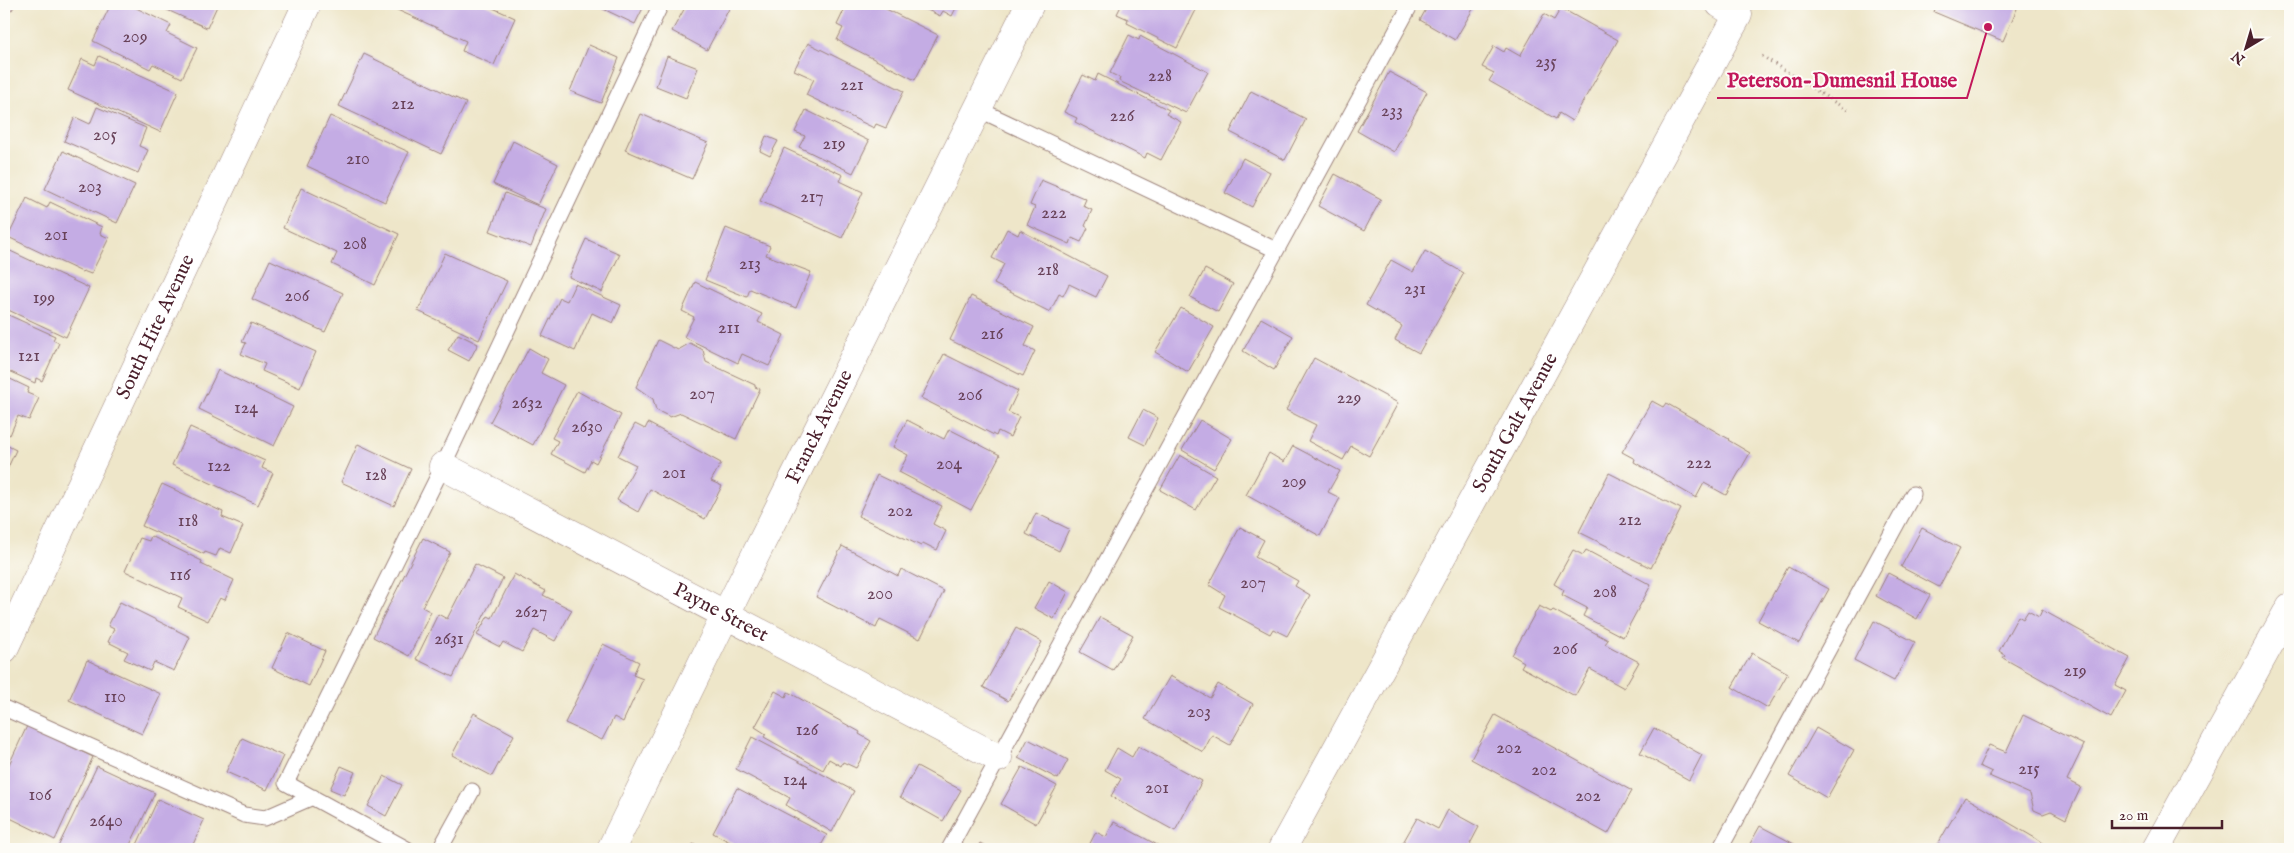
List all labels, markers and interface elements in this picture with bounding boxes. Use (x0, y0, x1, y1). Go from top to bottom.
north arrow (2222, 22, 2272, 72)
house number: 209 (122, 26, 148, 49)
text: N (2228, 47, 2250, 69)
house number: 235 (1535, 51, 1557, 74)
callout: Peterson-Dumesnil House (1717, 62, 1967, 98)
house number: 228 (1148, 65, 1172, 88)
text: Peterson-Dumesnil House (1727, 68, 1958, 95)
house number: 221 (840, 74, 864, 97)
house number: 212 (391, 93, 415, 116)
house number: 233 (1381, 100, 1403, 123)
house number: 226 (1110, 105, 1135, 128)
house number: 205 (93, 124, 117, 147)
house number: 219 (822, 133, 846, 156)
house number: 210 (346, 148, 370, 171)
house number: 203 (78, 176, 102, 199)
house number: 217 (800, 186, 824, 209)
house number: 222 (1041, 202, 1067, 225)
house number: 201 (44, 224, 68, 247)
house number: 208 (343, 233, 367, 256)
street label: South Hite Avenue (111, 250, 200, 403)
house number: 213 (739, 253, 761, 276)
house number: 218 (1037, 259, 1059, 282)
house number: 231 (1404, 278, 1426, 301)
house number: 206 (285, 285, 310, 308)
house number: 199 (33, 287, 55, 310)
house number: 211 (718, 317, 740, 340)
house number: 216 (981, 323, 1004, 346)
house number: 121 (18, 345, 40, 368)
street label: South Galt Avenue (1467, 348, 1563, 497)
street label: Franck Avenue (781, 366, 858, 488)
house number: 207 (689, 383, 715, 406)
house number: 206 (958, 384, 983, 407)
house number: 229 (1337, 387, 1361, 410)
house number: 2632 (511, 392, 543, 415)
house number: 124 (234, 397, 258, 420)
house number: 2630 (571, 416, 603, 439)
house number: 222 (1686, 452, 1712, 475)
house number: 204 (936, 453, 962, 476)
house number: 122 (207, 455, 231, 478)
house number: 201 (662, 462, 686, 485)
house number: 128 (365, 464, 387, 487)
house number: 209 (1281, 471, 1307, 494)
house number: 202 (887, 500, 913, 523)
house number: 212 (1618, 509, 1642, 532)
house number: 118 (178, 510, 198, 533)
house number: 116 (169, 564, 191, 587)
house number: 207 (1240, 572, 1266, 595)
street label: Payne Street (669, 577, 773, 647)
house number: 208 (1593, 581, 1617, 604)
house number: 200 (867, 583, 893, 606)
house number: 2627 (515, 601, 547, 624)
house number: 2631 (434, 628, 464, 651)
house number: 206 (1553, 638, 1578, 661)
house number: 219 (2063, 660, 2087, 683)
house number: 110 (104, 686, 126, 709)
house number: 203 (1187, 701, 1211, 724)
house number: 126 (796, 719, 819, 742)
house number: 202 (1496, 737, 1522, 760)
house number: 215 (2018, 758, 2040, 781)
house number: 202 (1531, 759, 1557, 782)
house number: 124 (783, 769, 807, 792)
house number: 201 (1145, 777, 1169, 800)
house number: 106 (28, 784, 52, 807)
house number: 202 (1575, 785, 1601, 808)
scale bar (2112, 798, 2222, 830)
text: 20 m (2119, 806, 2149, 825)
house number: 2640 (89, 810, 123, 833)

